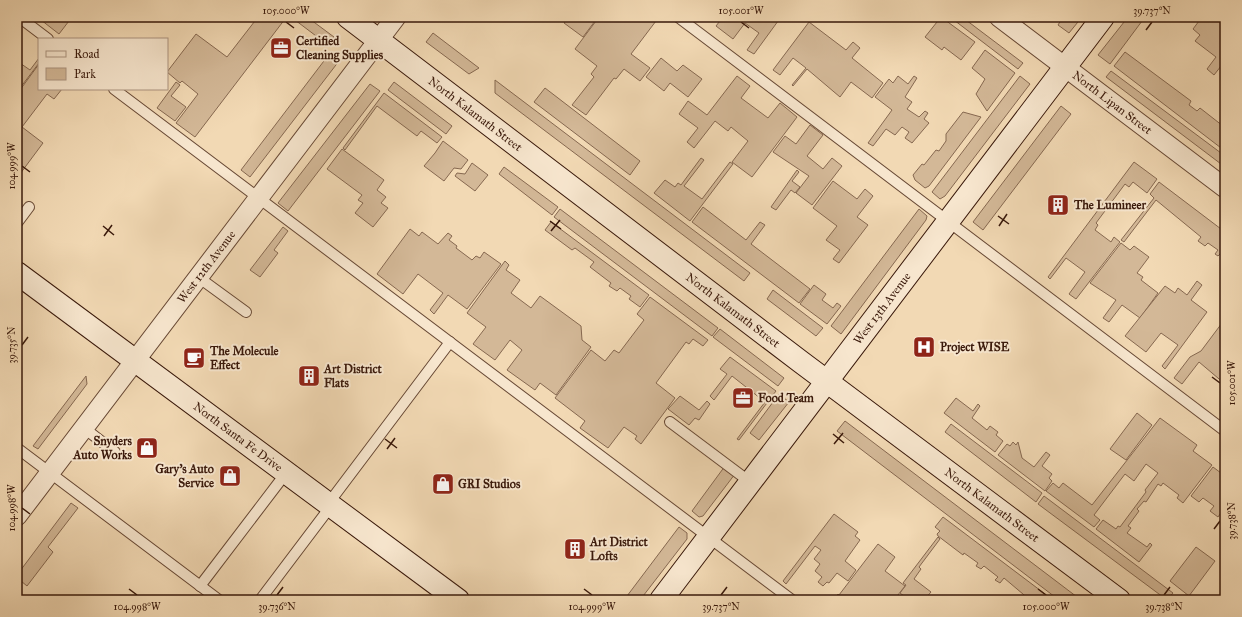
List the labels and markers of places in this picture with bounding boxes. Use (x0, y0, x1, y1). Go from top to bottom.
place label: Certified Cleaning Supplies (296, 34, 384, 63)
office icon: Certified Cleaning Supplies (268, 35, 294, 61)
building icon: The Lumineer (1045, 192, 1071, 218)
place label: The Lumineer (1073, 198, 1147, 212)
hospital icon: Project WISE (911, 334, 937, 360)
place label: Project WISE (940, 340, 1010, 355)
place label: The Molecule Effect (209, 344, 279, 372)
cafe icon: The Molecule Effect (181, 345, 207, 371)
place label: Art District Flats (323, 362, 383, 390)
building icon: Art District Flats (296, 363, 322, 389)
office icon: Food Team (730, 385, 756, 411)
place label: Food Team (758, 391, 815, 405)
place label: Snyders Auto Works (72, 434, 133, 462)
shop icon: Snyders Auto Works (134, 435, 160, 461)
place label: Gary's Auto Service (155, 462, 214, 490)
shop icon: Gary's Auto Service (217, 463, 243, 489)
shop icon: GRI Studios (430, 471, 456, 497)
place label: GRI Studios (458, 477, 521, 491)
place label: Art District Lofts (589, 535, 649, 563)
building icon: Art District Lofts (562, 536, 588, 562)

